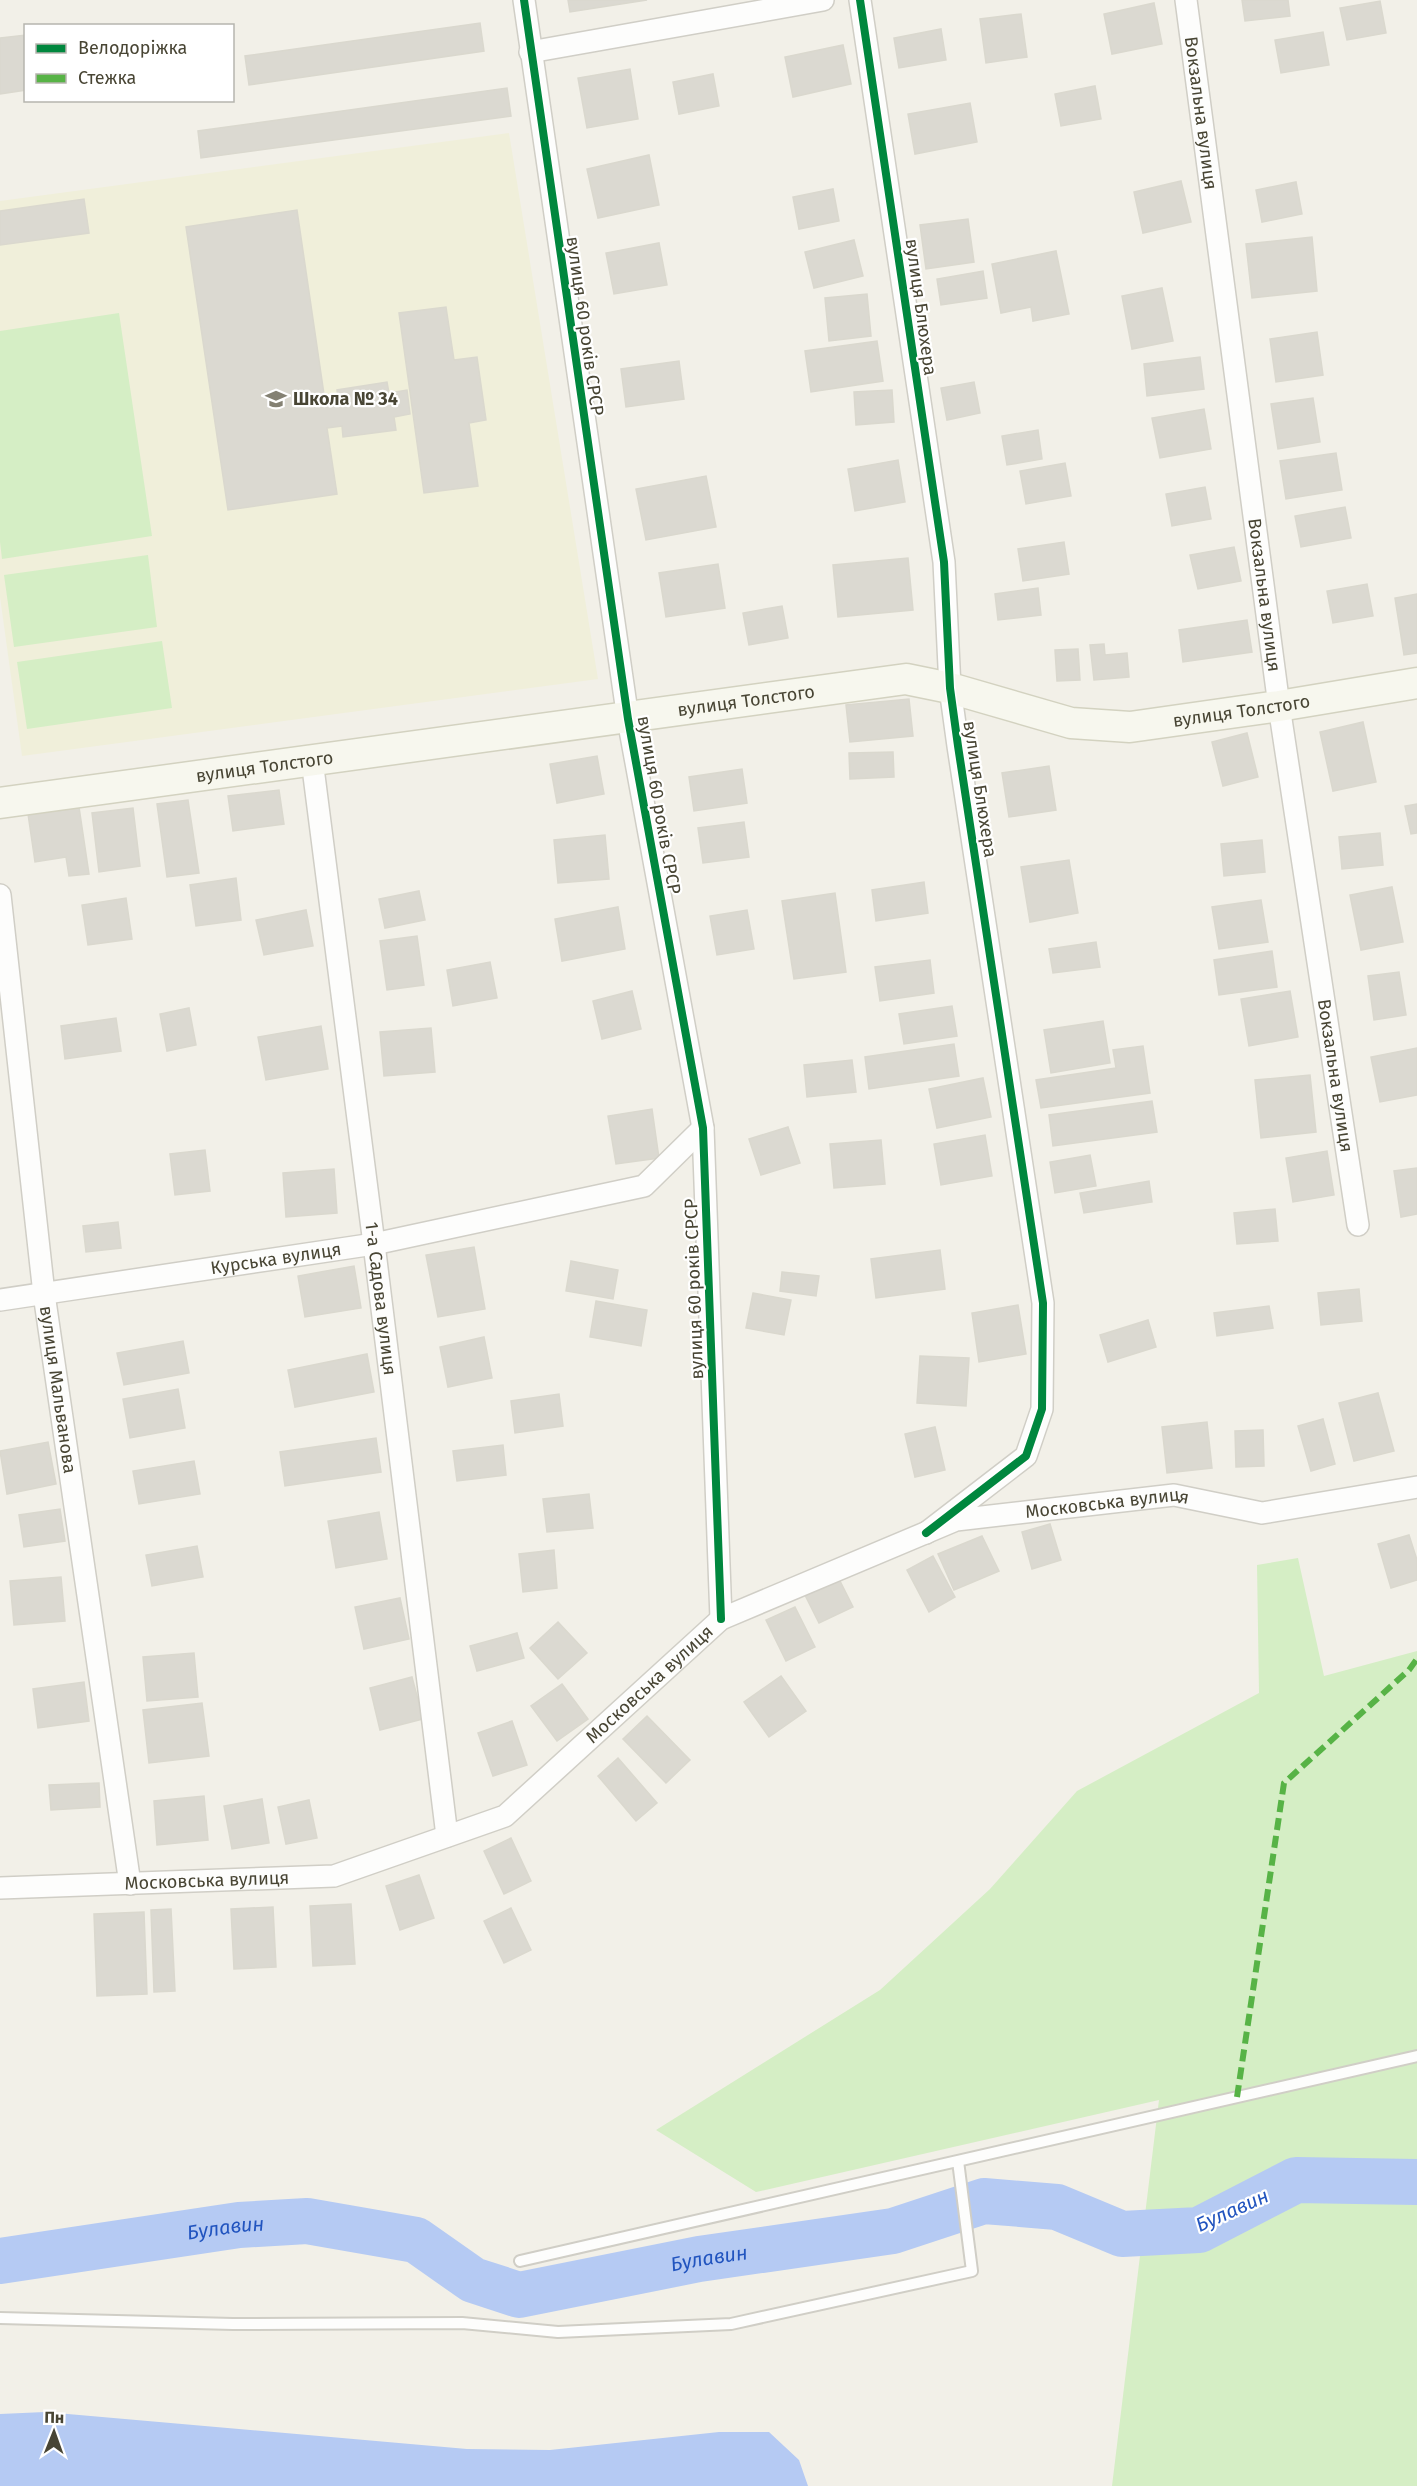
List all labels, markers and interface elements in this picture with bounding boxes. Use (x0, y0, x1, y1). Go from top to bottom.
legend (24, 24, 234, 102)
street label: Вокзальна вулиця (1180, 35, 1222, 191)
text: Велодоріжка (78, 37, 187, 59)
text: Стежка (78, 67, 136, 89)
street label: вулиця 60 років СРСР (562, 235, 608, 417)
street label: вулиця Блюхера (900, 237, 942, 377)
school or university icon: Школа № 34 (264, 387, 288, 411)
place label: Школа № 34 (293, 388, 398, 410)
street label: Вокзальна вулиця (1243, 517, 1285, 673)
street label: вулиця Толстого (676, 681, 816, 721)
street label: вулиця Толстого (1171, 690, 1312, 732)
street label: вулиця 60 років СРСР (632, 714, 686, 896)
street label: вулиця Блюхера (958, 719, 1002, 859)
street label: вулиця Толстого (194, 746, 335, 787)
street label: Вокзальна вулиця (1313, 998, 1358, 1154)
street label: вулиця 60 років СРСР (680, 1198, 708, 1380)
street label: 1-а Садова вулиця (360, 1221, 401, 1377)
street label: Курська вулиця (209, 1238, 343, 1279)
street label: вулиця Мальванова (35, 1304, 81, 1475)
street label: Московська вулиця (1024, 1483, 1191, 1523)
street label: Московська вулиця (581, 1621, 718, 1748)
street label: Московська вулиця (124, 1867, 290, 1895)
water label: Булавин (1192, 2183, 1272, 2237)
water label: Булавин (185, 2212, 265, 2245)
water label: Булавин (668, 2240, 749, 2276)
north arrow (24, 2402, 84, 2462)
text: Пн (44, 2408, 64, 2427)

